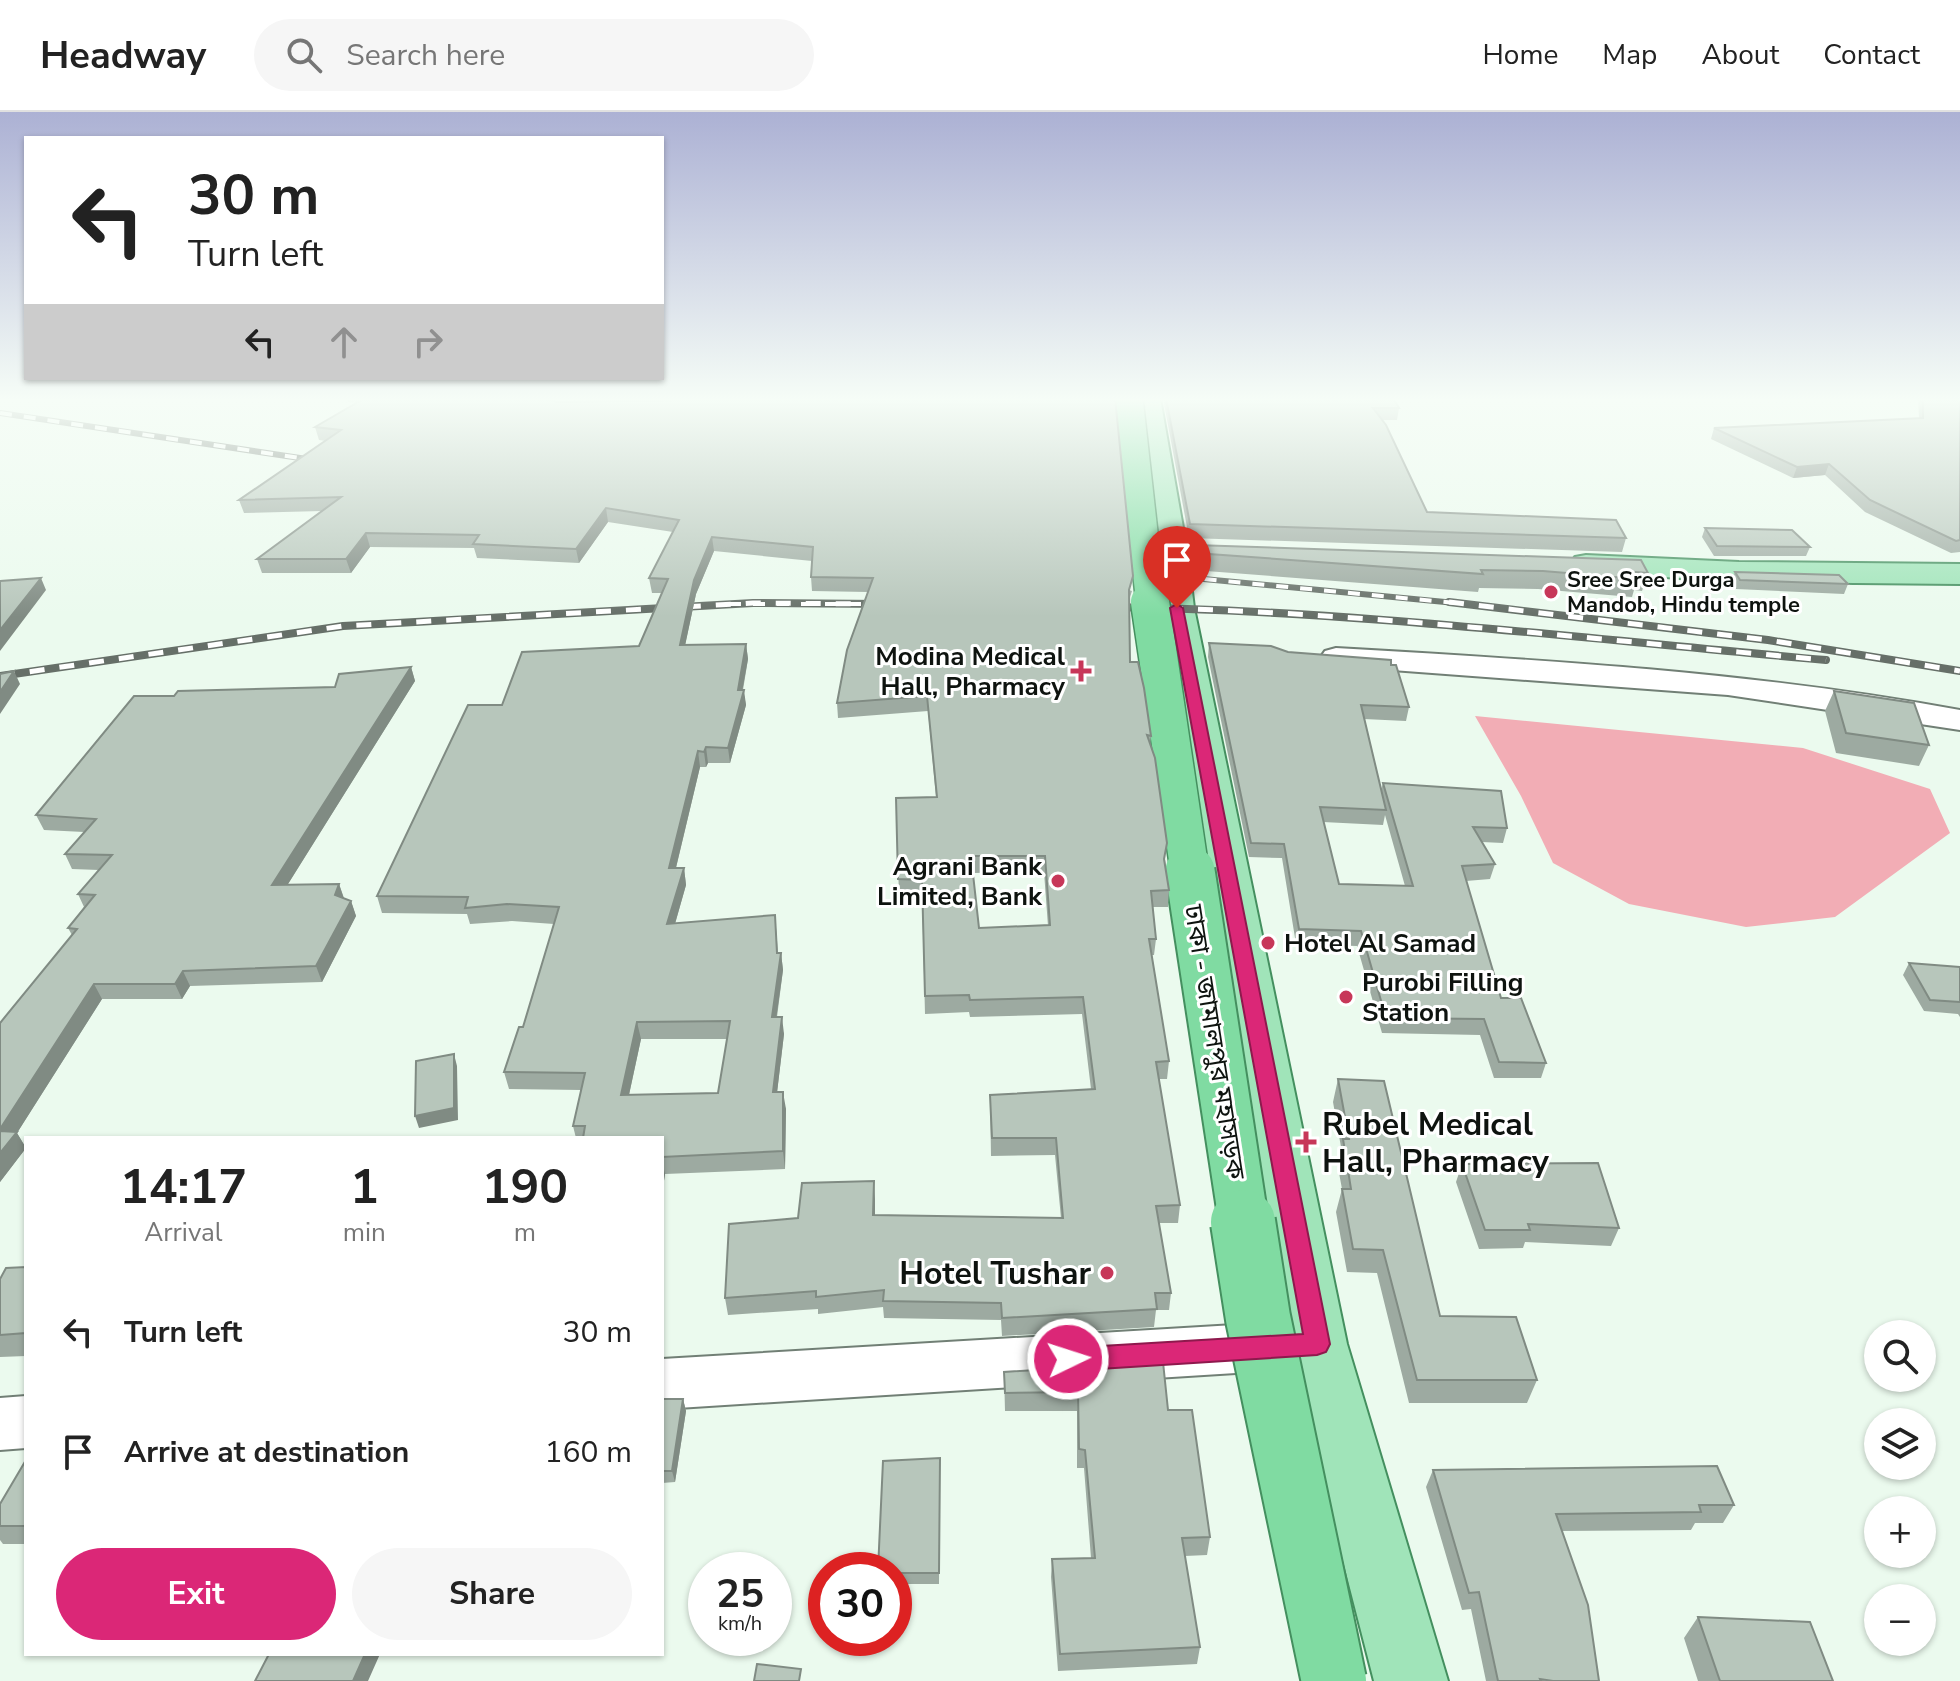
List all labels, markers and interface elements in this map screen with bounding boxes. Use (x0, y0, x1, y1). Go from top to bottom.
search box (254, 19, 814, 91)
text: Headway (40, 30, 206, 81)
icon: search (282, 33, 326, 77)
text: Search here (346, 35, 505, 76)
text: Home (1483, 36, 1558, 74)
text: Map (1602, 36, 1657, 74)
text: About (1701, 36, 1779, 74)
text: Contact (1823, 36, 1920, 74)
text: 30 m (188, 157, 319, 234)
icon: left (56, 168, 160, 272)
text: Turn left (188, 230, 323, 279)
icon: left (238, 320, 282, 364)
icon: ahead (322, 320, 366, 364)
icon: right (406, 320, 450, 364)
pin (1143, 526, 1211, 608)
icon: arrive (1155, 538, 1199, 582)
place label: Sree Sree Durga Mandob, Hindu temple (1567, 565, 1800, 620)
marker: Sree Sree Durga Mandob, Hindu temple (1542, 583, 1560, 601)
place label: Modina Medical Hall, Pharmacy (875, 639, 1066, 704)
marker: Modina Medical Hall, Pharmacy (1072, 662, 1090, 680)
place label: Agrani Bank Limited, Bank (877, 849, 1043, 914)
marker: Agrani Bank Limited, Bank (1049, 872, 1067, 890)
street label: ঢাকা - জামালপুর মহাসড়ক (1175, 901, 1254, 1183)
place label: Hotel Al Samad (1284, 926, 1476, 961)
marker: Hotel Al Samad (1259, 934, 1277, 952)
place label: Purobi Filling Station (1362, 965, 1523, 1030)
marker: Purobi Filling Station (1337, 988, 1355, 1006)
place label: Rubel Medical Hall, Pharmacy (1322, 1103, 1550, 1183)
marker: Rubel Medical Hall, Pharmacy (1297, 1133, 1315, 1151)
text: 14:17 (120, 1154, 247, 1220)
text: 1 (350, 1154, 379, 1220)
text: 190 (482, 1154, 568, 1220)
text: Arrival (144, 1215, 223, 1250)
text: min (343, 1215, 386, 1250)
text: m (514, 1215, 536, 1250)
place label: Hotel Tushar (899, 1252, 1091, 1295)
marker: Hotel Tushar (1098, 1264, 1116, 1282)
icon: left (56, 1310, 100, 1354)
text: Turn left (124, 1312, 242, 1353)
text: 30 m (563, 1312, 632, 1353)
position arrow (1026, 1317, 1110, 1401)
map controls (1864, 1320, 1936, 1656)
button: search (1864, 1320, 1936, 1392)
button: layers (1864, 1408, 1936, 1480)
icon: arrive (56, 1430, 100, 1474)
text: Arrive at destination (124, 1432, 409, 1473)
text: 160 m (545, 1432, 632, 1473)
button: + (1864, 1496, 1936, 1568)
button: Exit (56, 1548, 336, 1640)
button: Share (352, 1548, 632, 1640)
speed limit sign: 30 (808, 1552, 912, 1656)
text: 25 (716, 1567, 764, 1621)
button: − (1864, 1584, 1936, 1656)
text: km/h (718, 1610, 762, 1637)

